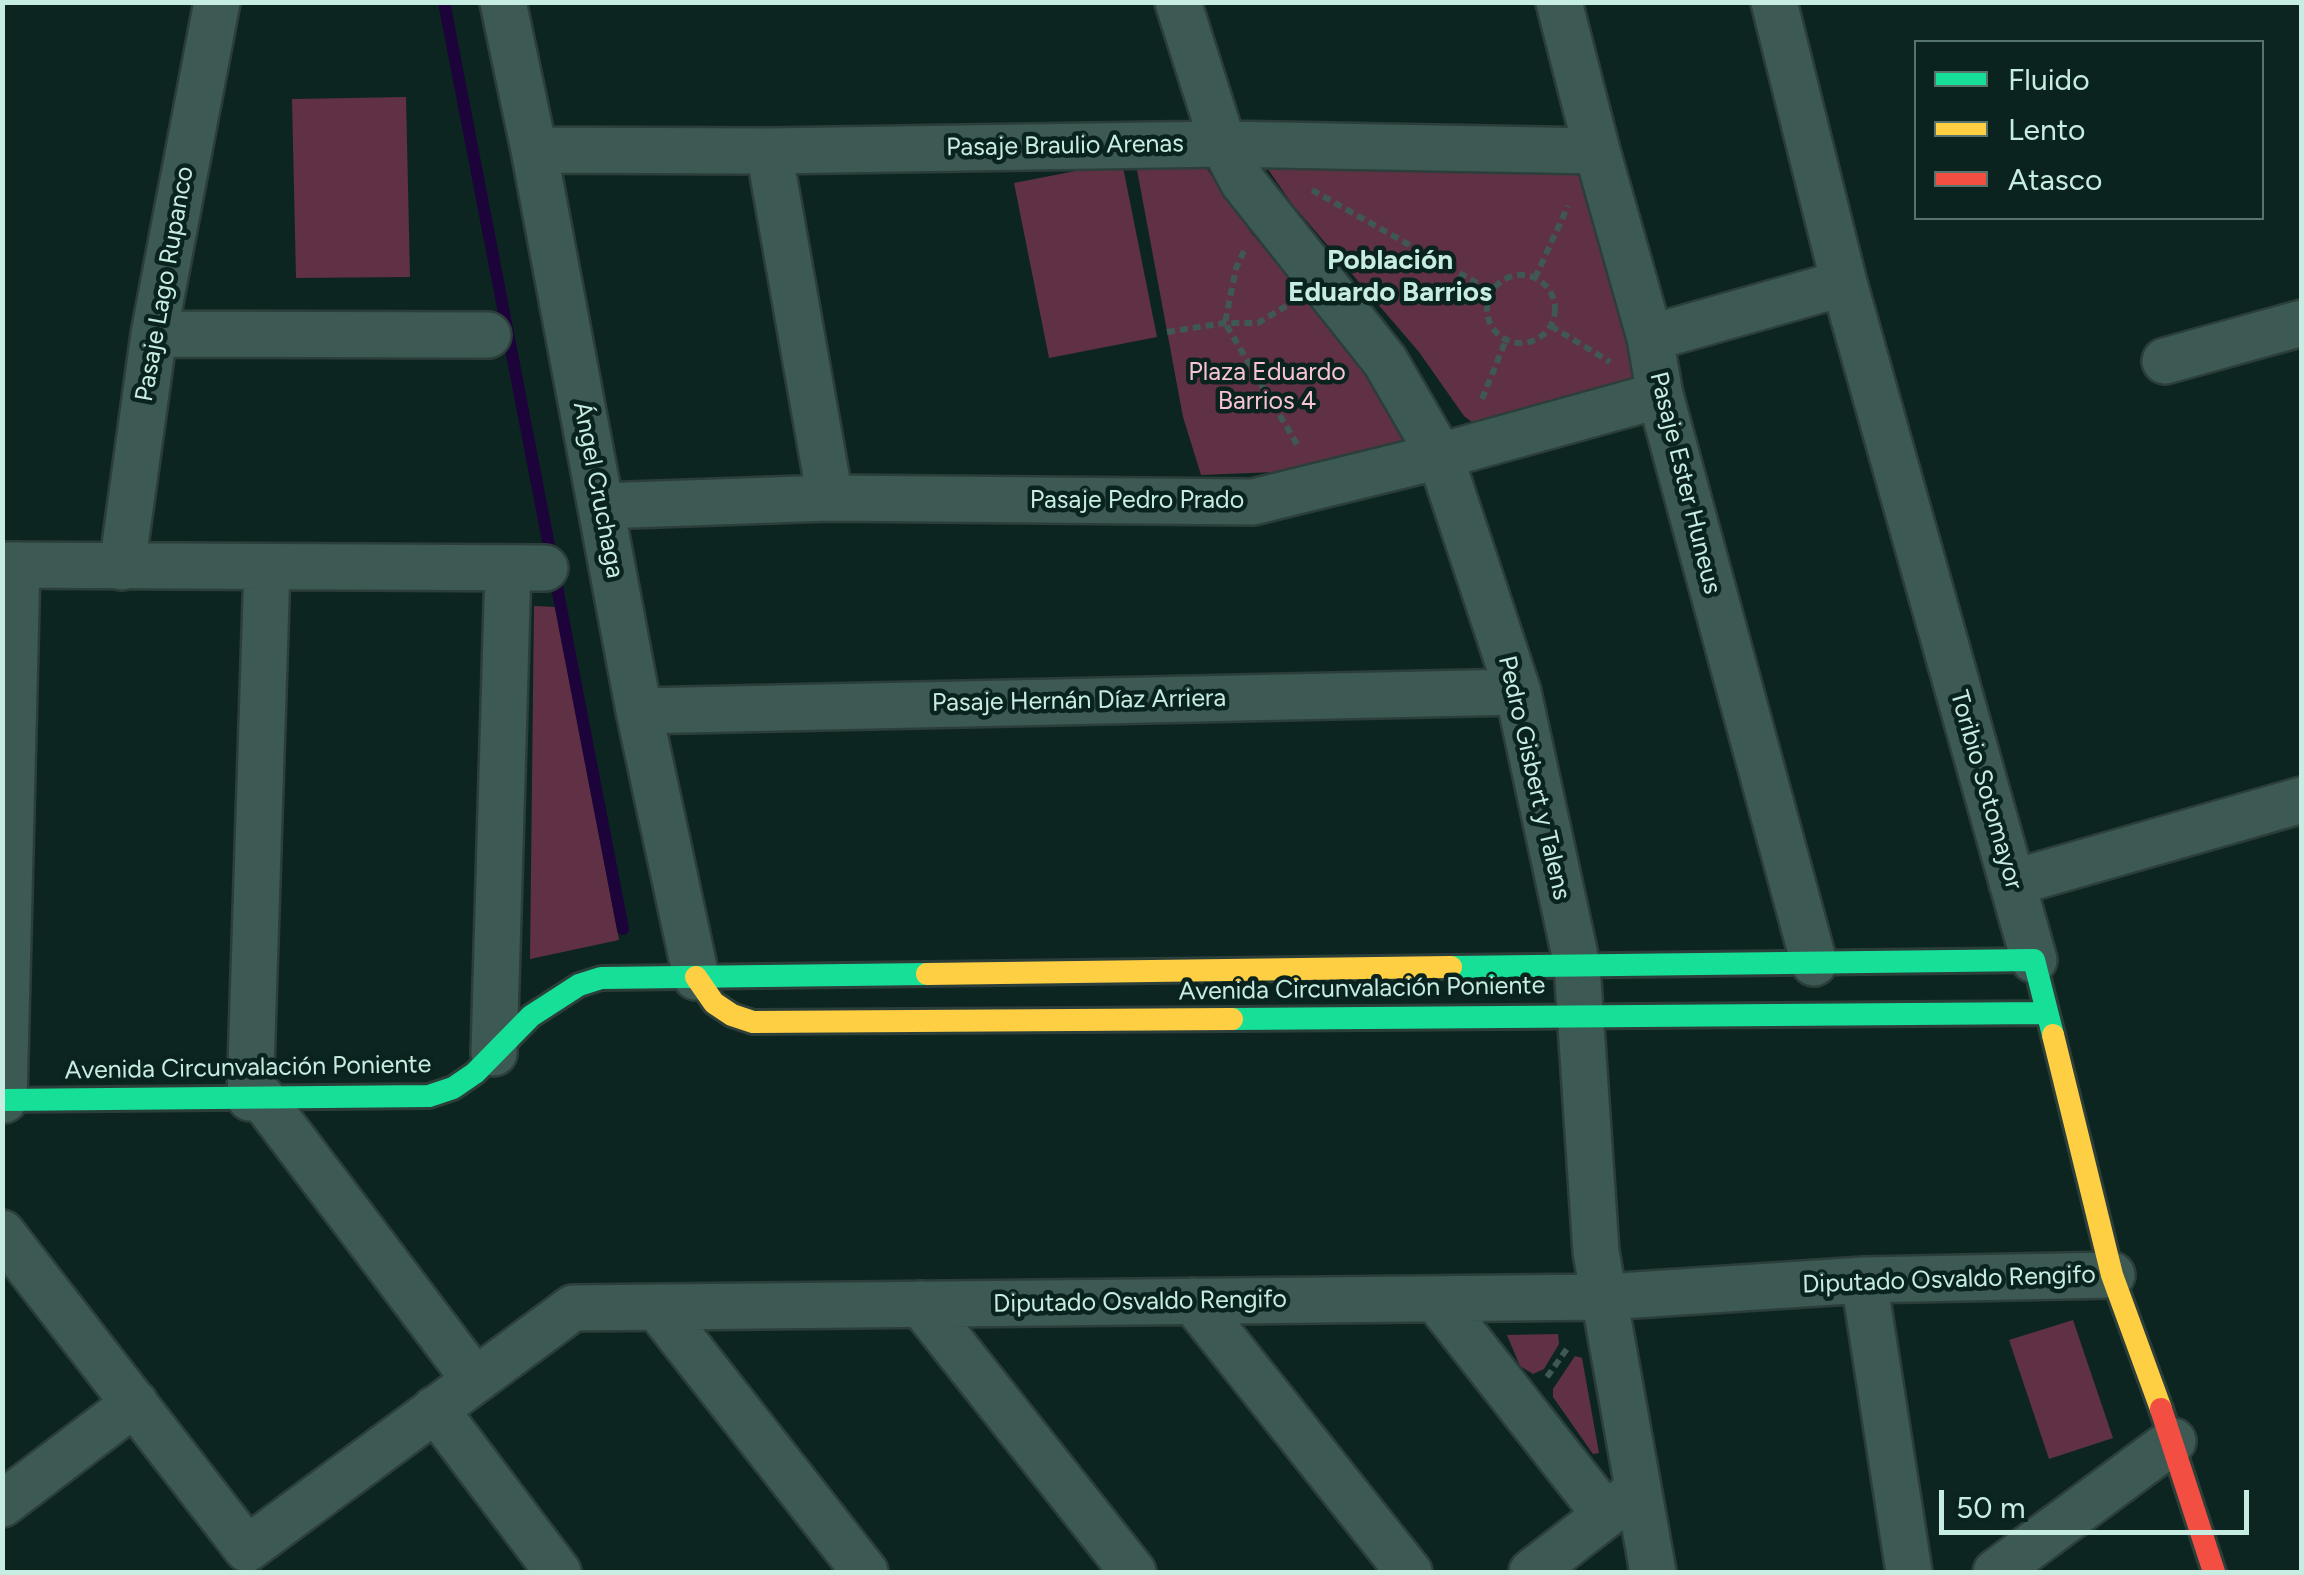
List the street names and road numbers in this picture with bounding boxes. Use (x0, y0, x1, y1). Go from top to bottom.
street label: Pasaje Braulio Arenas (946, 129, 1184, 163)
street label: Pasaje Lago Rupanco (130, 164, 200, 404)
street label: Pasaje Ester Huneus (1643, 369, 1727, 597)
street label: Ángel Cruchaga (566, 399, 630, 581)
street label: Pasaje Pedro Prado (1030, 486, 1244, 516)
street label: Pedro Gisbert y Talens (1491, 653, 1577, 903)
street label: Pasaje Hernán Díaz Arriera (932, 683, 1226, 719)
street label: Toribio Sotomayor (1943, 687, 2029, 893)
street label: Avenida Circunvalación Poniente (1178, 971, 1546, 1007)
street label: Avenida Circunvalación Poniente (64, 1050, 432, 1086)
street label: Diputado Osvaldo Rengifo (1802, 1260, 2096, 1300)
street label: Diputado Osvaldo Rengifo (993, 1284, 1287, 1320)

